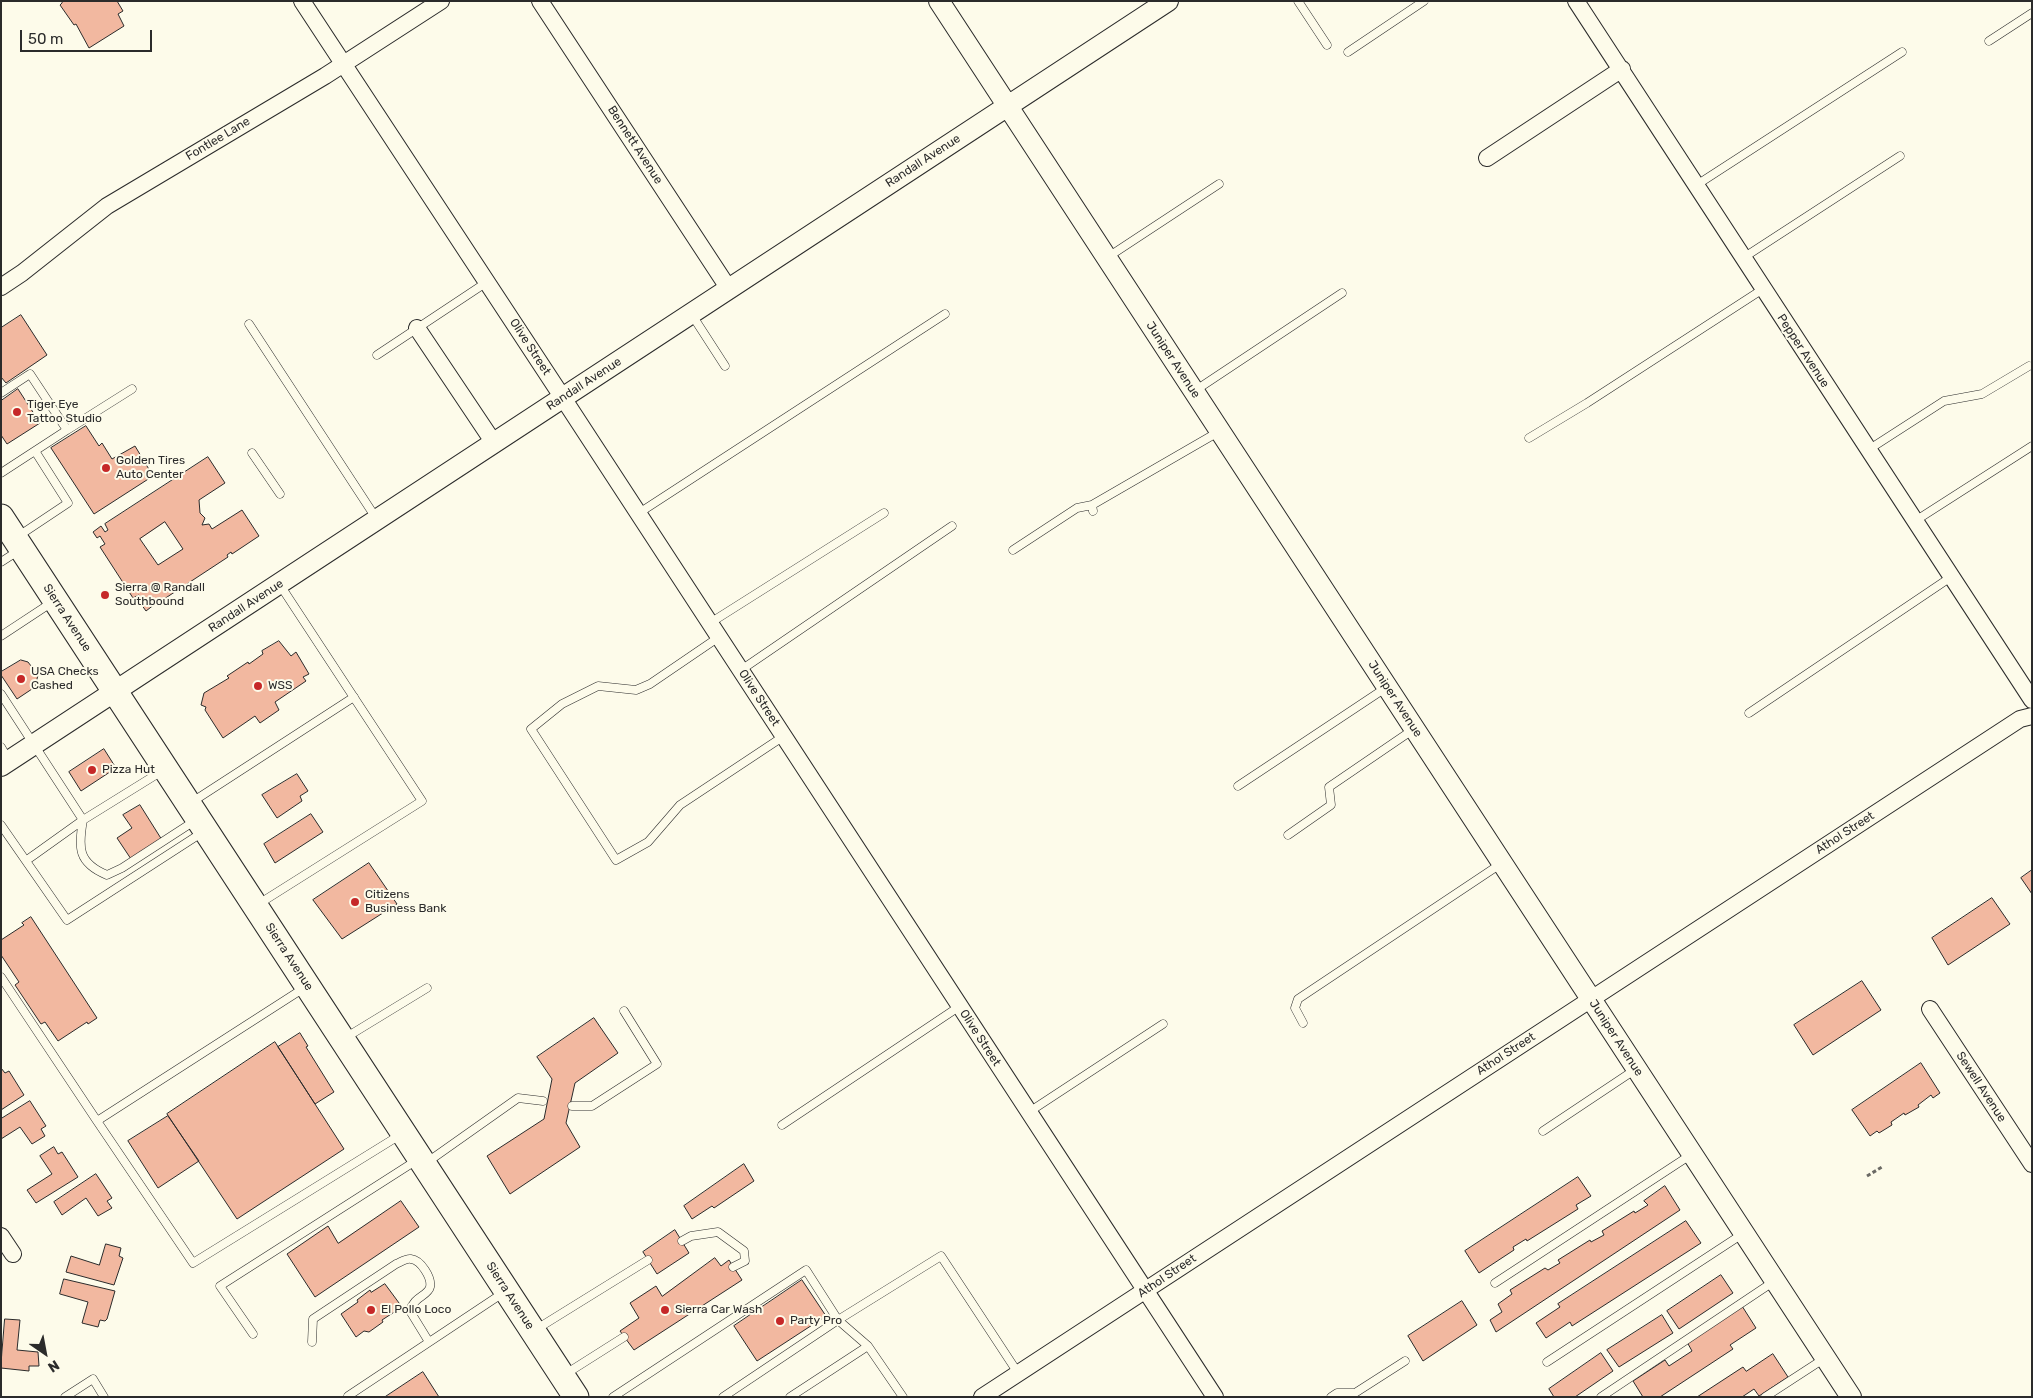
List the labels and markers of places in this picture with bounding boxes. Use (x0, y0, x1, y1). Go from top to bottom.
place label: Tiger Eye Tattoo Studio (27, 398, 102, 426)
marker: Tiger Eye Tattoo Studio (11, 406, 23, 418)
place label: Golden Tires Auto Center (116, 454, 185, 482)
marker: Golden Tires Auto Center (100, 462, 112, 474)
place label: Sierra @ Randall Southbound (115, 581, 205, 609)
marker: Sierra @ Randall Southbound (99, 589, 111, 601)
place label: USA Checks Cashed (31, 665, 99, 693)
marker: USA Checks Cashed (15, 673, 27, 685)
place label: WSS (268, 679, 292, 693)
marker: WSS (252, 680, 264, 692)
place label: Pizza Hut (102, 763, 155, 777)
marker: Pizza Hut (86, 764, 98, 776)
place label: Citizens Business Bank (365, 888, 447, 916)
marker: Citizens Business Bank (349, 896, 361, 908)
place label: El Pollo Loco (381, 1303, 451, 1317)
place label: Sierra Car Wash (675, 1303, 762, 1317)
marker: El Pollo Loco (365, 1304, 377, 1316)
marker: Sierra Car Wash (659, 1304, 671, 1316)
place label: Party Pro (790, 1314, 842, 1328)
marker: Party Pro (774, 1315, 786, 1327)

